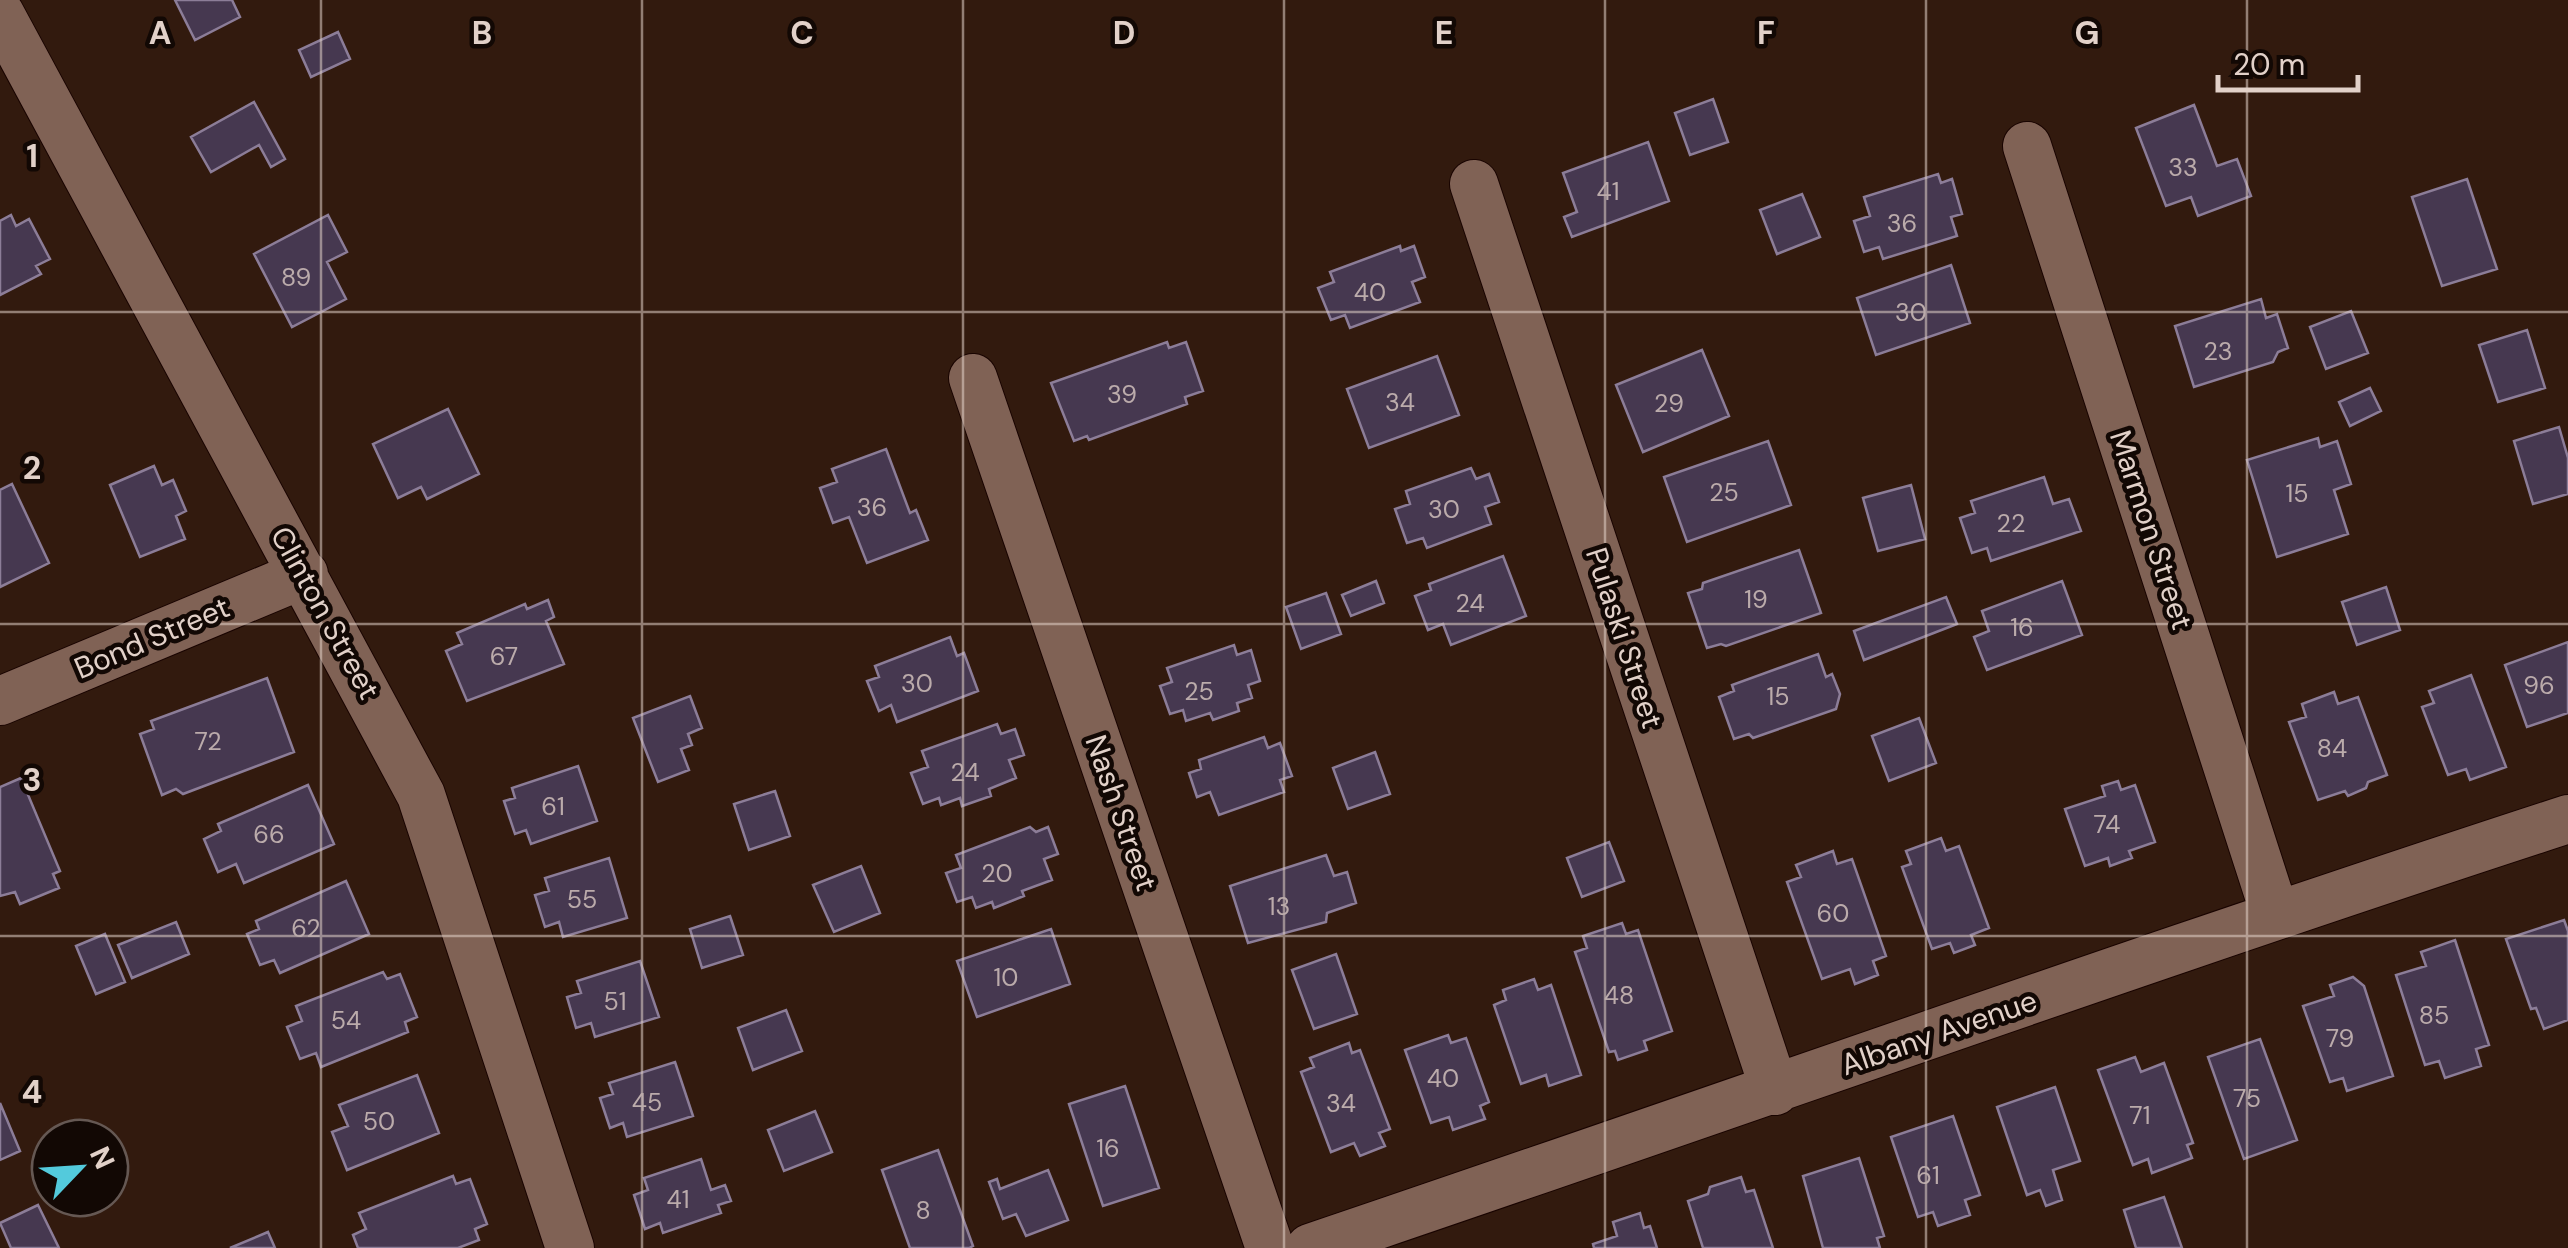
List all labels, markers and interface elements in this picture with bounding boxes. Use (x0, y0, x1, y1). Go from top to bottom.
text: A (149, 12, 171, 54)
text: B (472, 12, 492, 54)
text: C (790, 12, 814, 54)
text: D (1113, 12, 1135, 54)
text: E (1435, 12, 1453, 54)
text: F (1757, 12, 1775, 54)
text: G (2075, 12, 2099, 54)
scale bar (2218, 30, 2358, 92)
text: 20 m (2233, 45, 2305, 84)
text: 1 (26, 135, 38, 177)
house number: 33 (2168, 151, 2198, 184)
house number: 41 (1597, 175, 1619, 208)
house number: 36 (1887, 207, 1917, 240)
house number: 89 (281, 261, 311, 294)
house number: 40 (1354, 276, 1386, 309)
house number: 30 (1895, 296, 1927, 329)
house number: 23 (2203, 335, 2233, 368)
house number: 39 (1107, 378, 1137, 411)
house number: 34 (1385, 386, 1415, 419)
house number: 29 (1654, 387, 1684, 420)
street label: Marmon Street (2101, 425, 2202, 634)
text: 2 (23, 447, 41, 489)
house number: 25 (1709, 476, 1739, 509)
house number: 15 (2285, 477, 2309, 510)
house number: 36 (857, 491, 887, 524)
house number: 30 (1428, 493, 1460, 526)
house number: 22 (1997, 507, 2025, 540)
street label: Clinton Street (262, 519, 389, 706)
street label: Pulaski Street (1577, 542, 1672, 733)
house number: 19 (1744, 583, 1768, 616)
street label: Bond Street (68, 587, 235, 688)
house number: 24 (1455, 587, 1485, 620)
house number: 16 (2010, 611, 2034, 644)
house number: 67 (490, 640, 518, 673)
house number: 30 (901, 667, 933, 700)
house number: 96 (2523, 669, 2555, 702)
house number: 25 (1184, 675, 1214, 708)
house number: 15 (1766, 680, 1790, 713)
house number: 72 (194, 725, 222, 758)
street label: Nash Street (1077, 730, 1166, 896)
house number: 84 (2317, 732, 2347, 765)
house number: 24 (950, 756, 980, 789)
text: 3 (22, 759, 42, 801)
house number: 61 (541, 790, 565, 823)
house number: 74 (2093, 808, 2121, 841)
house number: 66 (253, 818, 285, 851)
house number: 20 (981, 857, 1013, 890)
house number: 55 (567, 883, 597, 916)
house number: 13 (1268, 890, 1290, 923)
house number: 60 (1817, 897, 1849, 930)
house number: 62 (291, 912, 321, 945)
house number: 10 (994, 961, 1018, 994)
house number: 48 (1604, 979, 1634, 1012)
street label: Albany Avenue (1836, 981, 2042, 1084)
house number: 51 (603, 985, 627, 1018)
house number: 85 (2419, 999, 2449, 1032)
house number: 54 (331, 1004, 361, 1037)
house number: 79 (2326, 1022, 2354, 1055)
house number: 40 (1427, 1062, 1459, 1095)
text: 4 (22, 1071, 42, 1113)
house number: 75 (2233, 1082, 2261, 1115)
house number: 45 (632, 1086, 662, 1119)
house number: 34 (1326, 1087, 1356, 1120)
house number: 71 (2129, 1099, 2151, 1132)
house number: 50 (363, 1105, 395, 1138)
north arrow (30, 1118, 130, 1218)
house number: 16 (1096, 1132, 1120, 1165)
text: N (81, 1141, 123, 1175)
house number: 61 (1916, 1159, 1940, 1192)
house number: 41 (667, 1183, 689, 1216)
house number: 8 (915, 1194, 931, 1227)

